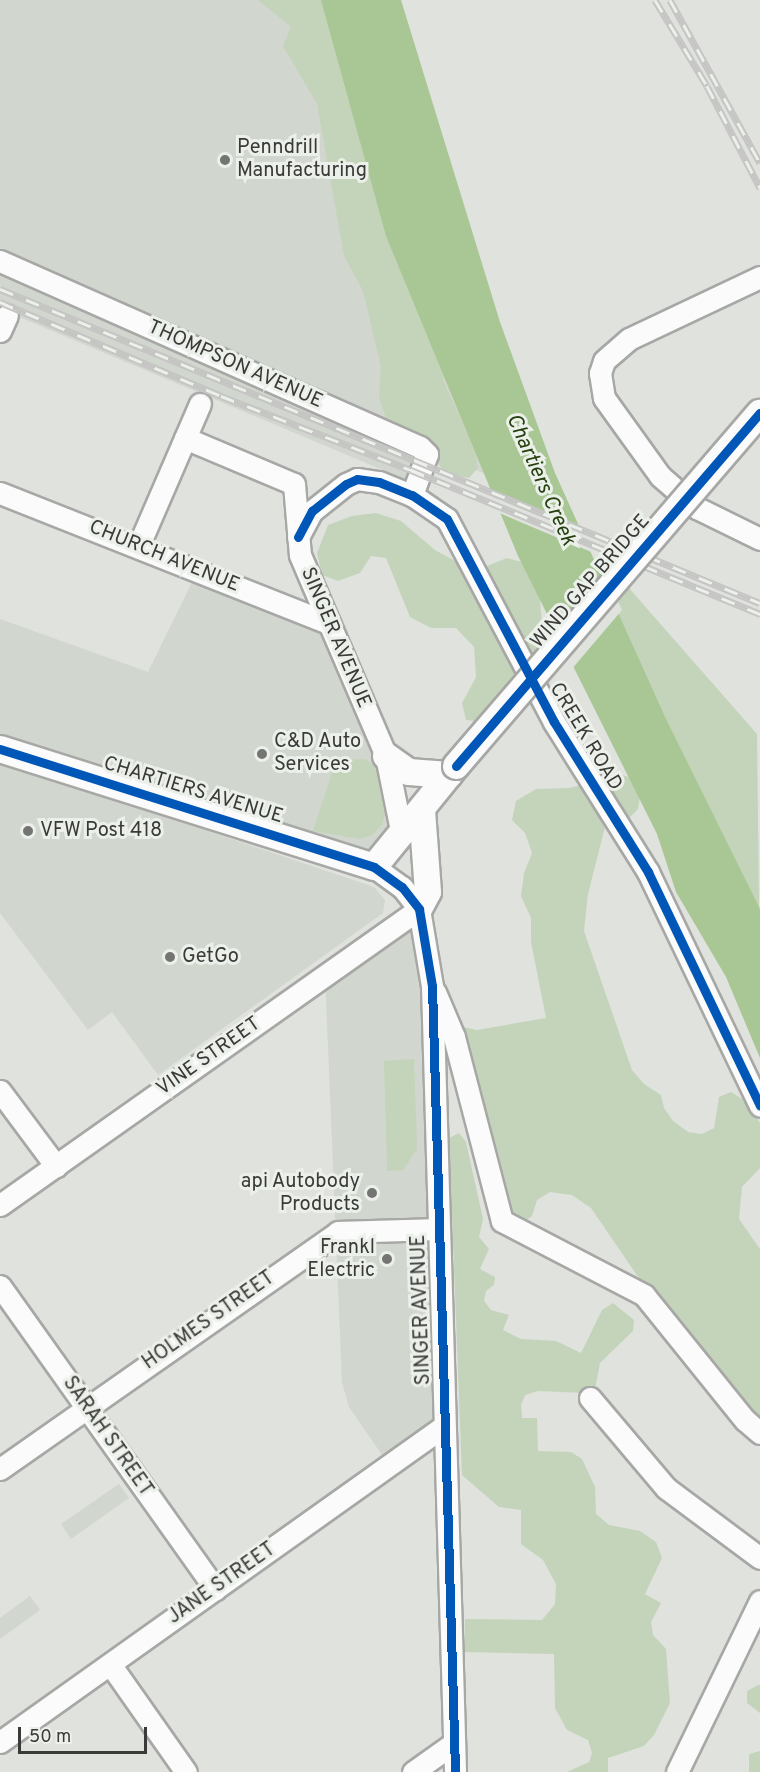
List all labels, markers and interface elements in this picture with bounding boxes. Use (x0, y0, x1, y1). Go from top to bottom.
place label: Penndrill Manufacturing (237, 136, 367, 183)
marker: Penndrill Manufacturing (218, 153, 232, 167)
street label: THOMPSON AVENUE (143, 315, 327, 415)
water label: Chartiers Creek (500, 410, 580, 550)
street label: WIND GAP BRIDGE (526, 510, 656, 654)
street label: CHURCH AVENUE (85, 516, 243, 598)
street label: SINGER AVENUE (294, 564, 376, 712)
street label: CREEK ROAD (543, 679, 627, 795)
place label: C&D Auto Services (274, 730, 362, 777)
marker: C&D Auto Services (255, 747, 269, 761)
street label: CHARTIERS AVENUE (100, 752, 286, 830)
place label: VFW Post 418 (40, 819, 163, 843)
marker: VFW Post 418 (21, 824, 35, 838)
place label: GetGo (182, 945, 239, 969)
marker: GetGo (163, 950, 177, 964)
street label: VINE STREET (152, 1012, 266, 1102)
place label: api Autobody Products (240, 1170, 360, 1217)
marker: api Autobody Products (365, 1186, 379, 1200)
street label: SINGER AVENUE (407, 1234, 437, 1386)
place label: Frankl Electric (307, 1236, 375, 1283)
marker: Frankl Electric (380, 1252, 394, 1266)
street label: HOLMES STREET (138, 1266, 280, 1376)
street label: SARAH STREET (57, 1372, 157, 1502)
street label: JANE STREET (163, 1538, 281, 1630)
scale bar (21, 1715, 150, 1753)
text: 50 m (29, 1726, 71, 1749)

